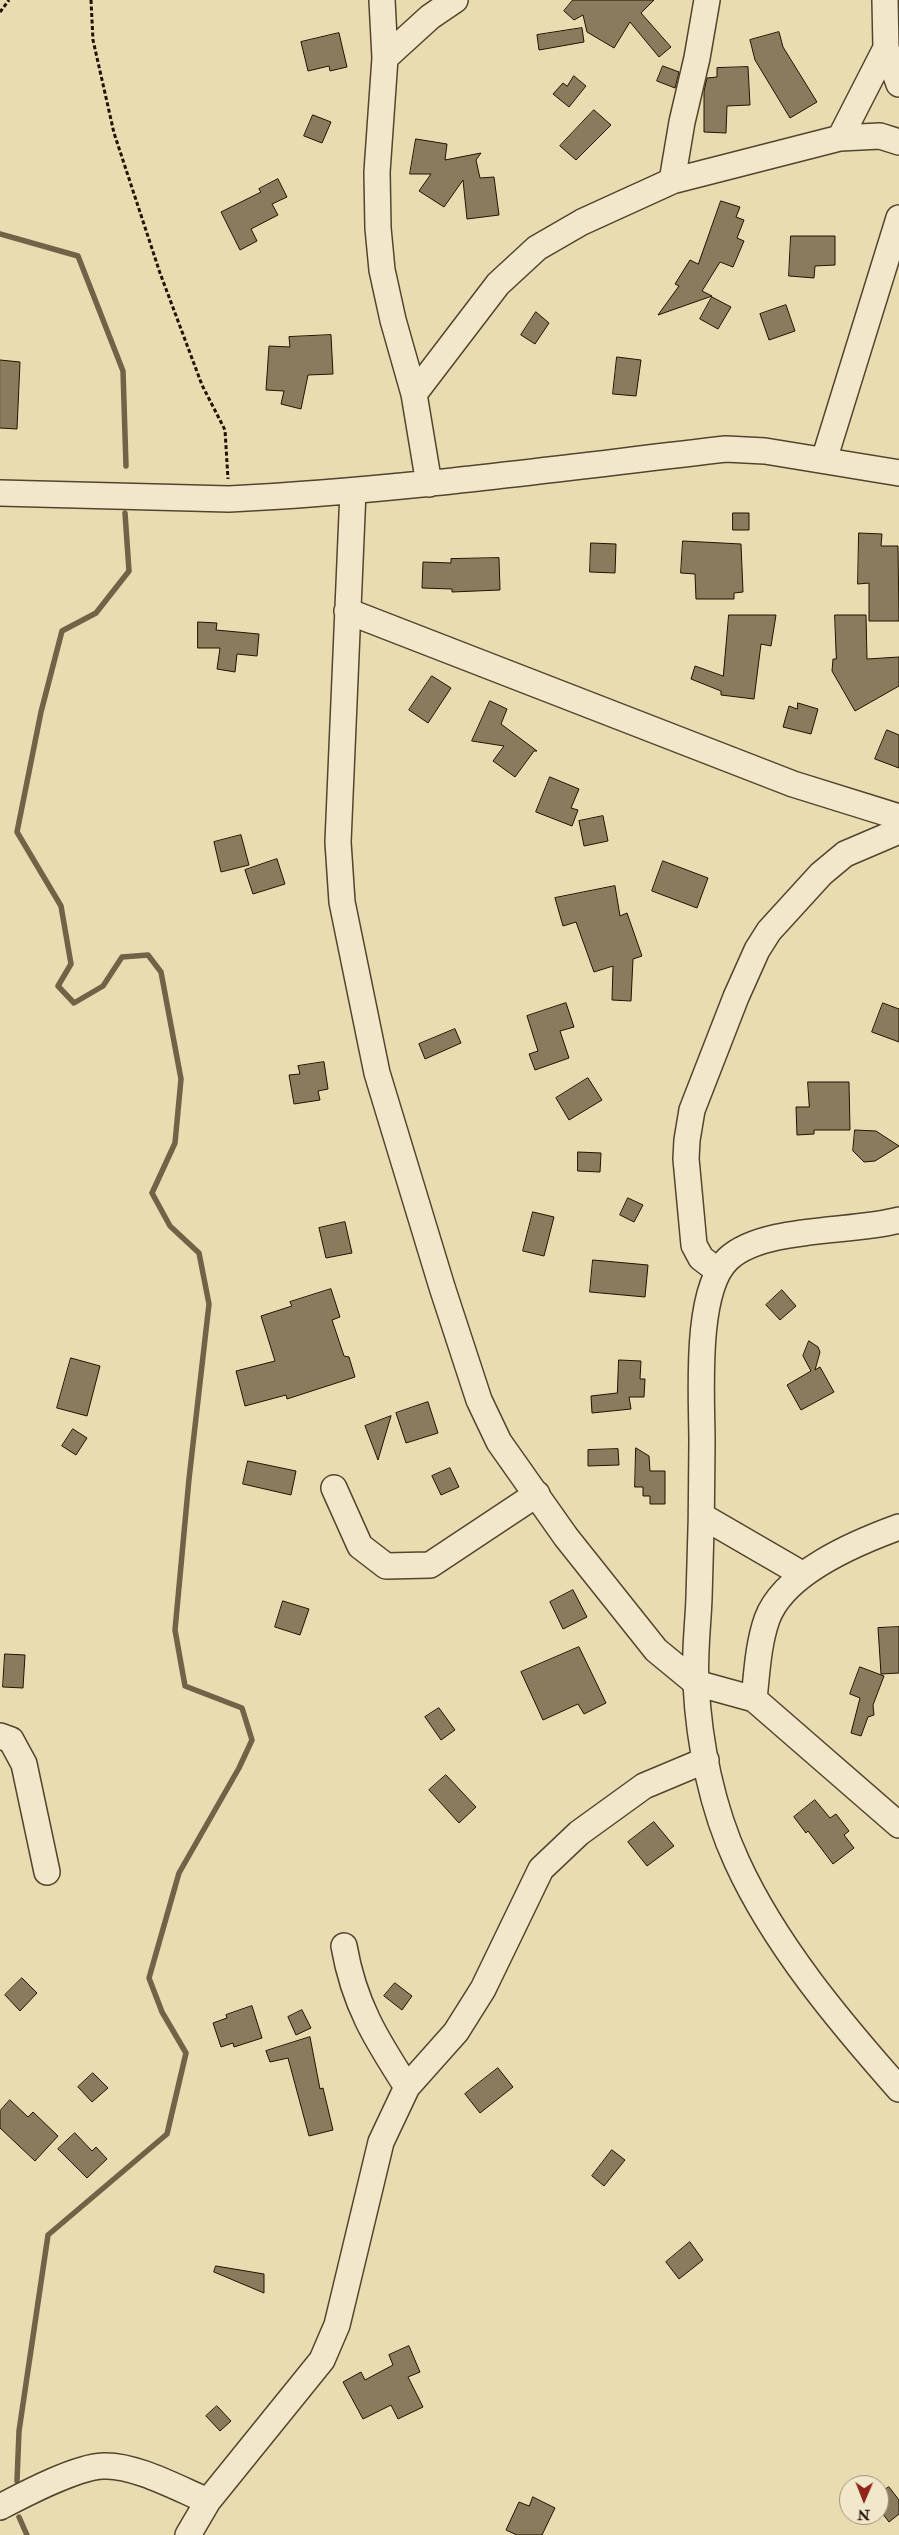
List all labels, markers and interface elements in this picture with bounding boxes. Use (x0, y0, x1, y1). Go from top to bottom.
north arrow (839, 2475, 889, 2525)
text: N (857, 2506, 870, 2523)

